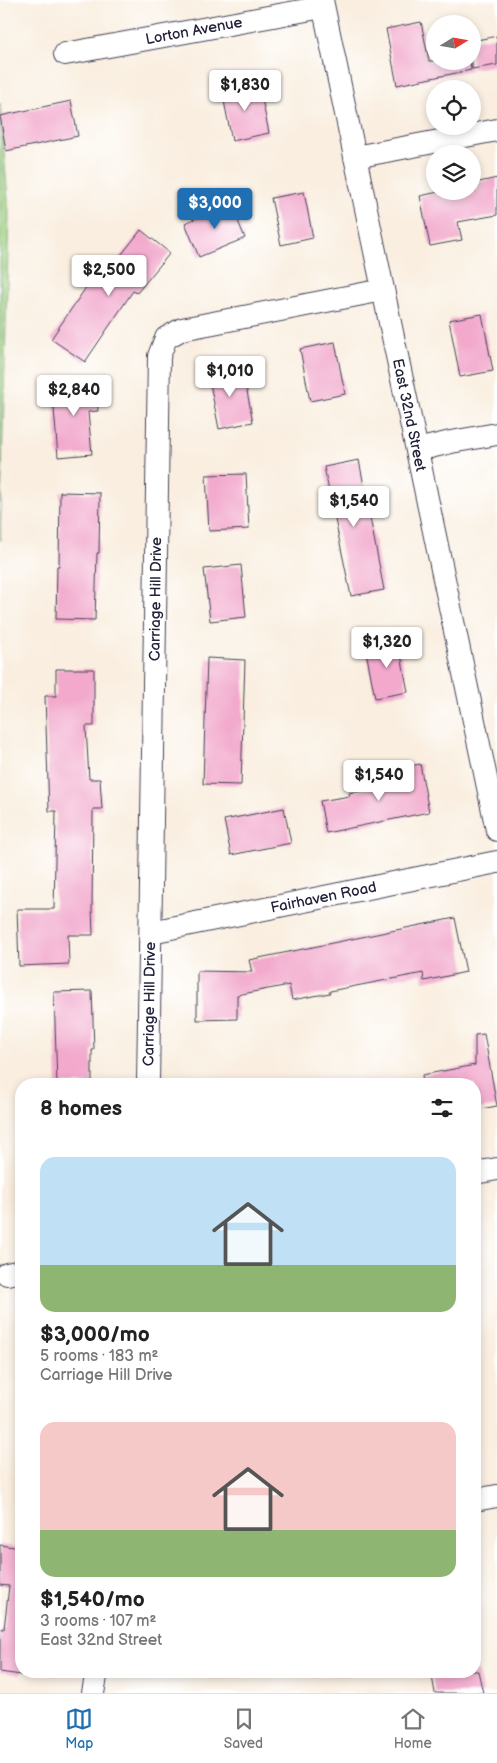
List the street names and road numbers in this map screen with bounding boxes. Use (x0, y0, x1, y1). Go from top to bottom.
street label: Lorton Avenue (144, 12, 244, 49)
street label: East 32nd Street (388, 357, 431, 473)
street label: Carriage Hill Drive (145, 537, 166, 661)
street label: Fairhaven Road (269, 877, 378, 917)
street label: Carriage Hill Drive (139, 942, 160, 1066)

